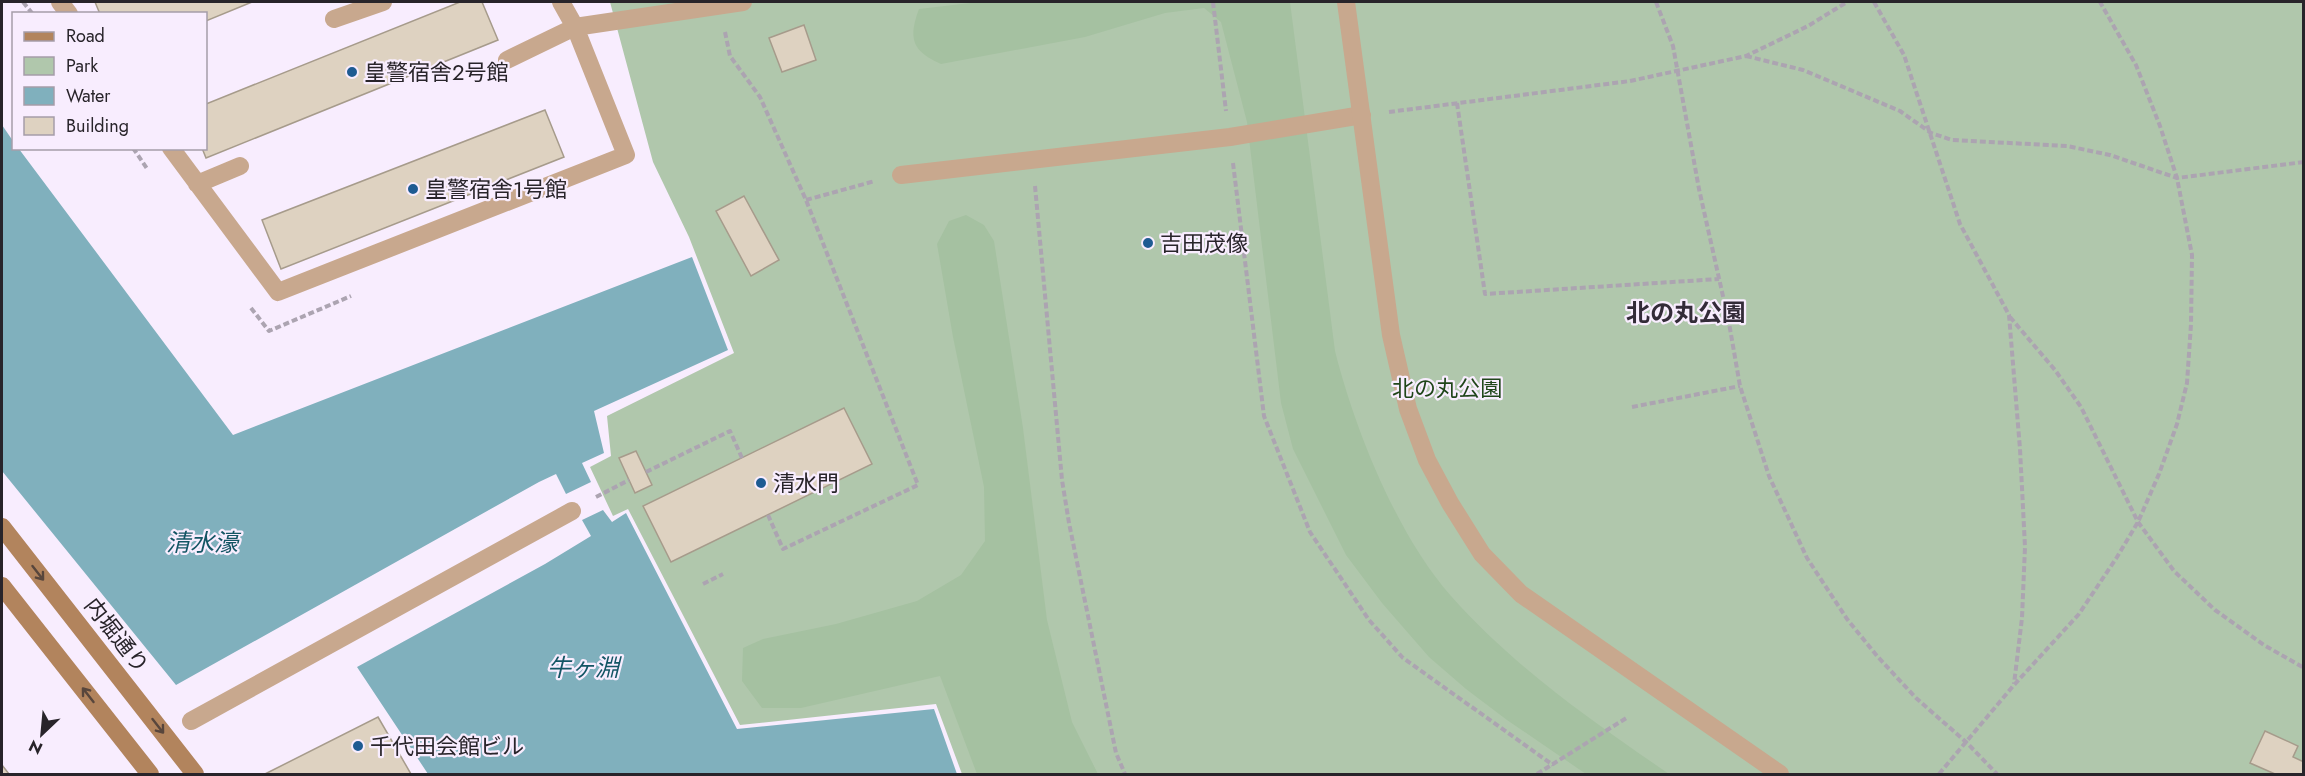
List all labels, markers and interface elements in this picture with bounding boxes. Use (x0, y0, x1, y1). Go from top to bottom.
legend (12, 12, 207, 150)
text: Road (66, 23, 105, 49)
text: Park (66, 53, 98, 79)
place label: 皇警宿舎2号館 (364, 56, 509, 88)
marker: 皇警宿舎2号館 (345, 65, 359, 79)
text: Water (66, 83, 111, 109)
text: Building (66, 113, 129, 139)
place label: 皇警宿舎1号館 (425, 173, 567, 205)
marker: 皇警宿舎1号館 (406, 182, 420, 196)
place label: 吉田茂像 (1160, 227, 1248, 259)
marker: 吉田茂像 (1141, 236, 1155, 250)
district label: 北の丸公園 (1626, 295, 1746, 330)
park label: 北の丸公園 (1392, 372, 1502, 404)
place label: 清水門 (773, 467, 839, 499)
marker: 清水門 (754, 476, 768, 490)
water label: 清水濠 (166, 525, 242, 560)
one-way arrow (31, 565, 44, 581)
street label: 内堀通り (77, 590, 157, 680)
water label: 牛ヶ淵 (547, 650, 622, 685)
one-way arrow (82, 688, 95, 704)
north arrow (12, 704, 72, 764)
one-way arrow (152, 718, 165, 734)
place label: 千代田会館ビル (370, 730, 524, 762)
text: N (25, 734, 46, 760)
marker: 千代田会館ビル (351, 739, 365, 753)

